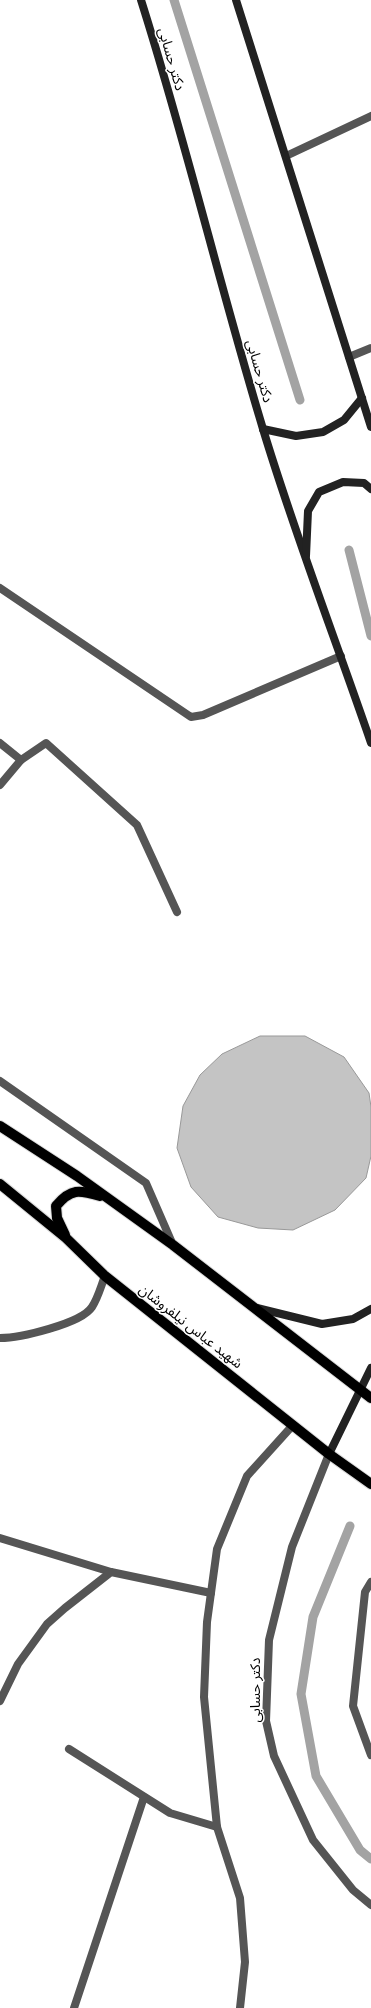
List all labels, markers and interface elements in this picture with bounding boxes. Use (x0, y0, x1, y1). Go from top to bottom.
street label: دکتر حسابی (154, 25, 190, 93)
street label: دکتر حسابی (242, 337, 278, 405)
street label: شهید عباس نیلفروشان (136, 1280, 246, 1372)
street label: دکتر حسابی (246, 1657, 264, 1722)

